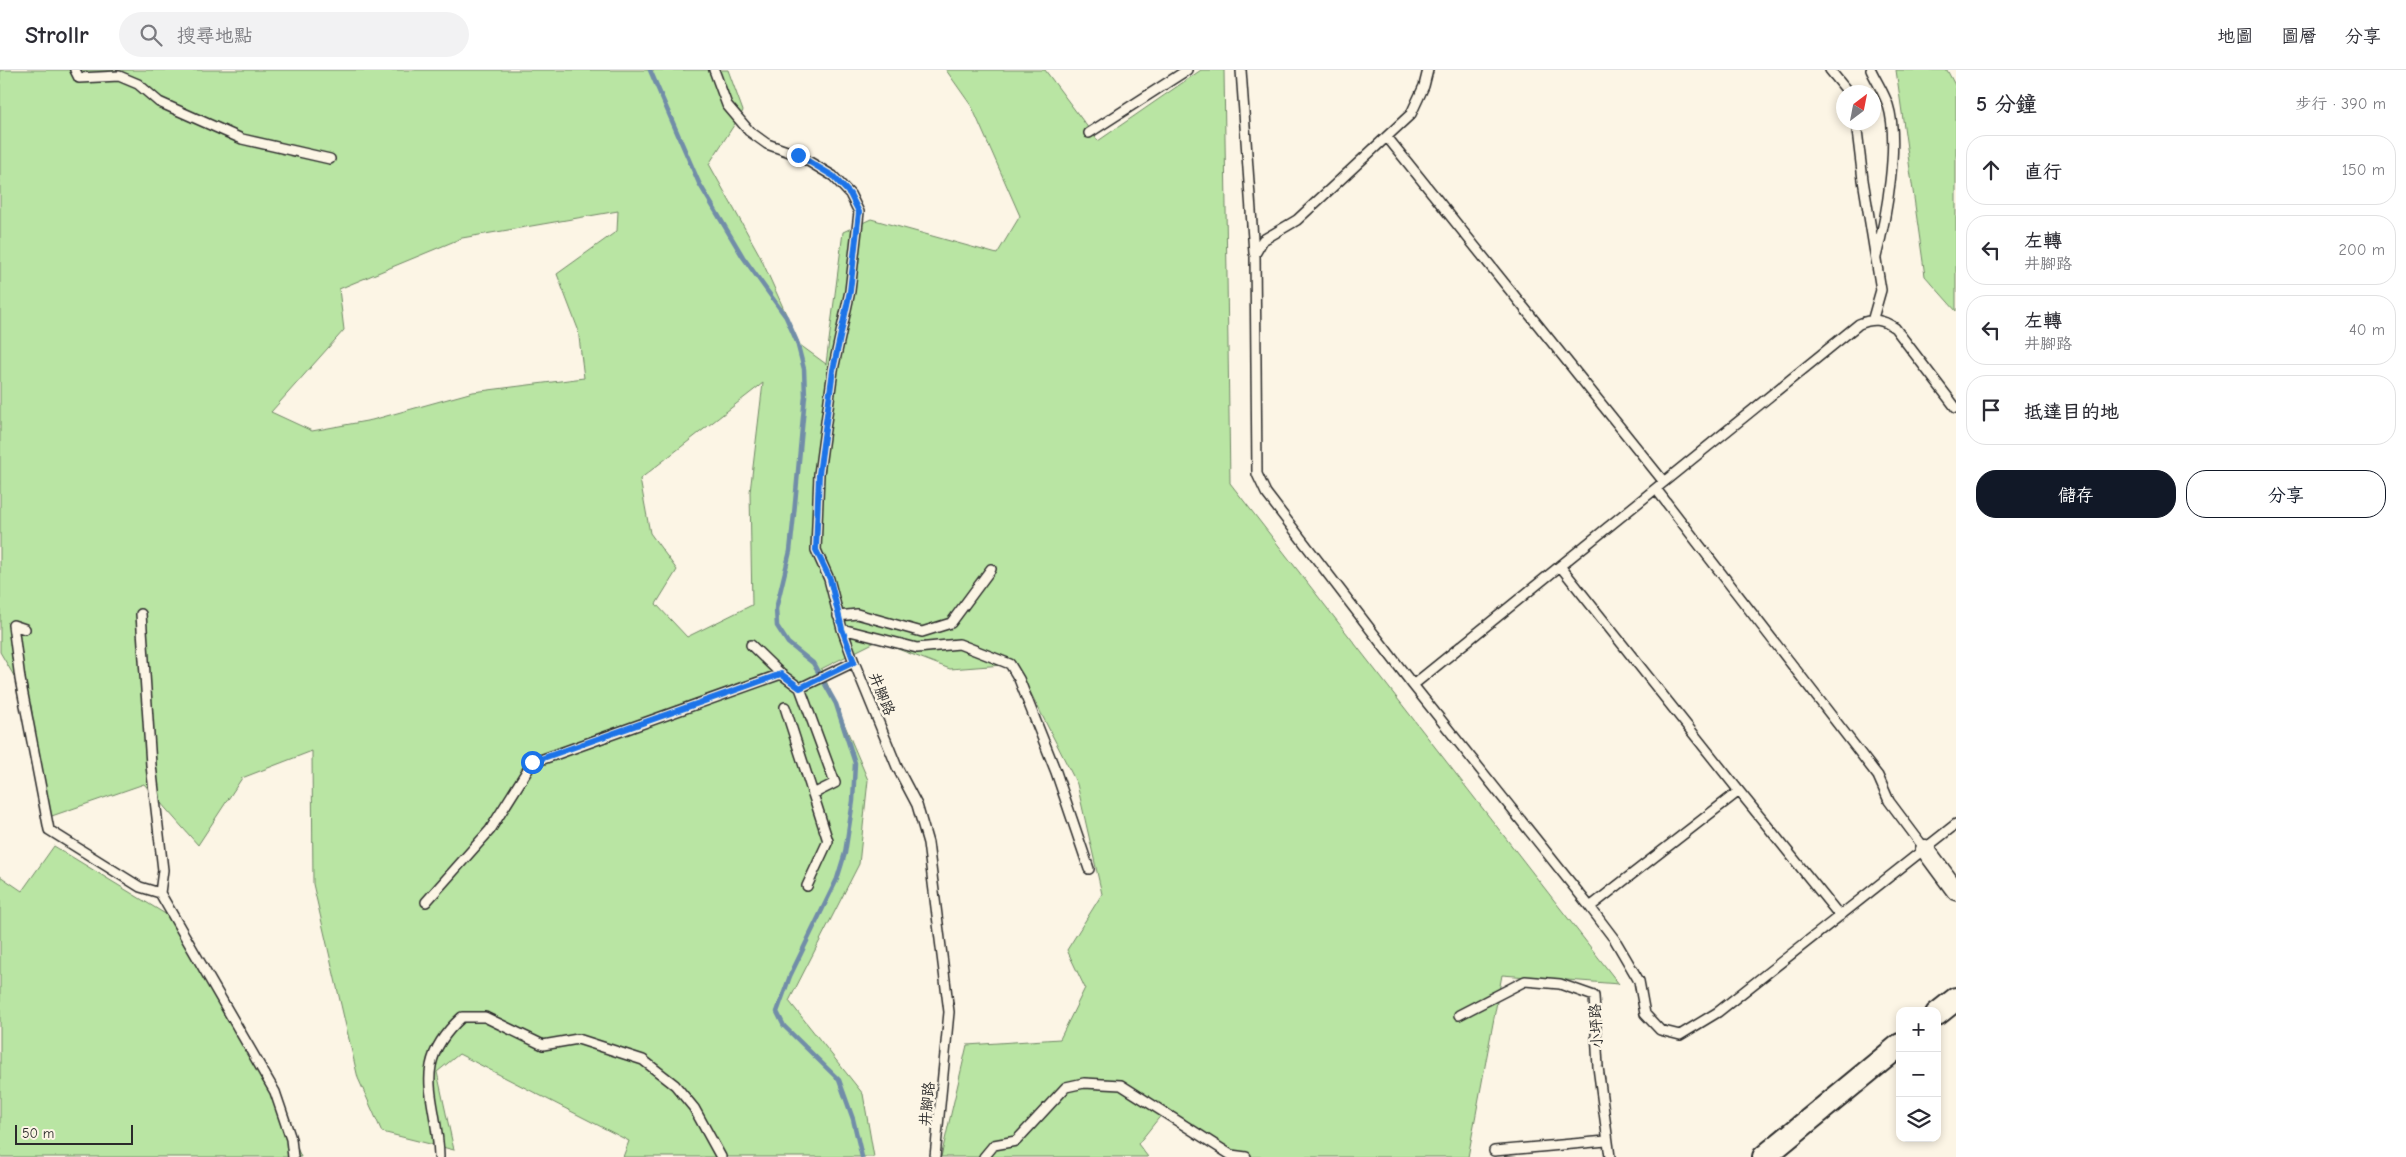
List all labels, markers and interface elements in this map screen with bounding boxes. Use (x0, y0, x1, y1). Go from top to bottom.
search box (119, 12, 469, 57)
text: Strollr (25, 21, 89, 49)
icon: search (137, 21, 165, 49)
text: 搜尋地點 (177, 25, 253, 47)
text: 地圖 (2217, 26, 2253, 47)
text: 圖層 (2281, 26, 2317, 47)
text: 分享 (2345, 26, 2381, 47)
north arrow (1836, 85, 1881, 130)
text: 5 分鐘 (1976, 92, 2037, 116)
text: 步行 · 390 m (2296, 95, 2386, 113)
route end (787, 144, 810, 167)
icon: ahead (1977, 156, 2005, 184)
text: 直行 (2024, 161, 2062, 183)
text: 150 m (2342, 161, 2385, 179)
text: 左轉 (2024, 230, 2062, 252)
icon: left (1977, 236, 2005, 264)
text: 200 m (2339, 241, 2385, 259)
text: 井腳路 (2024, 255, 2072, 273)
text: 左轉 (2024, 310, 2062, 332)
icon: left (1977, 316, 2005, 344)
text: 40 m (2349, 321, 2385, 339)
text: 井腳路 (2024, 335, 2072, 353)
icon: arrive (1977, 396, 2005, 424)
text: 抵達目的地 (2024, 401, 2119, 423)
button: 儲存 (1976, 470, 2176, 518)
button: 分享 (2186, 470, 2386, 518)
street label: 井腳路 (865, 670, 899, 718)
route start (521, 751, 544, 774)
street label: 小坪路 (1586, 1003, 1606, 1049)
map controls (1896, 1007, 1941, 1142)
button: + (1896, 1007, 1941, 1052)
button: − (1896, 1052, 1941, 1097)
street label: 井腳路 (916, 1081, 938, 1127)
button: layers (1896, 1097, 1941, 1142)
scale bar (15, 1122, 132, 1145)
text: 50 m (22, 1125, 54, 1142)

